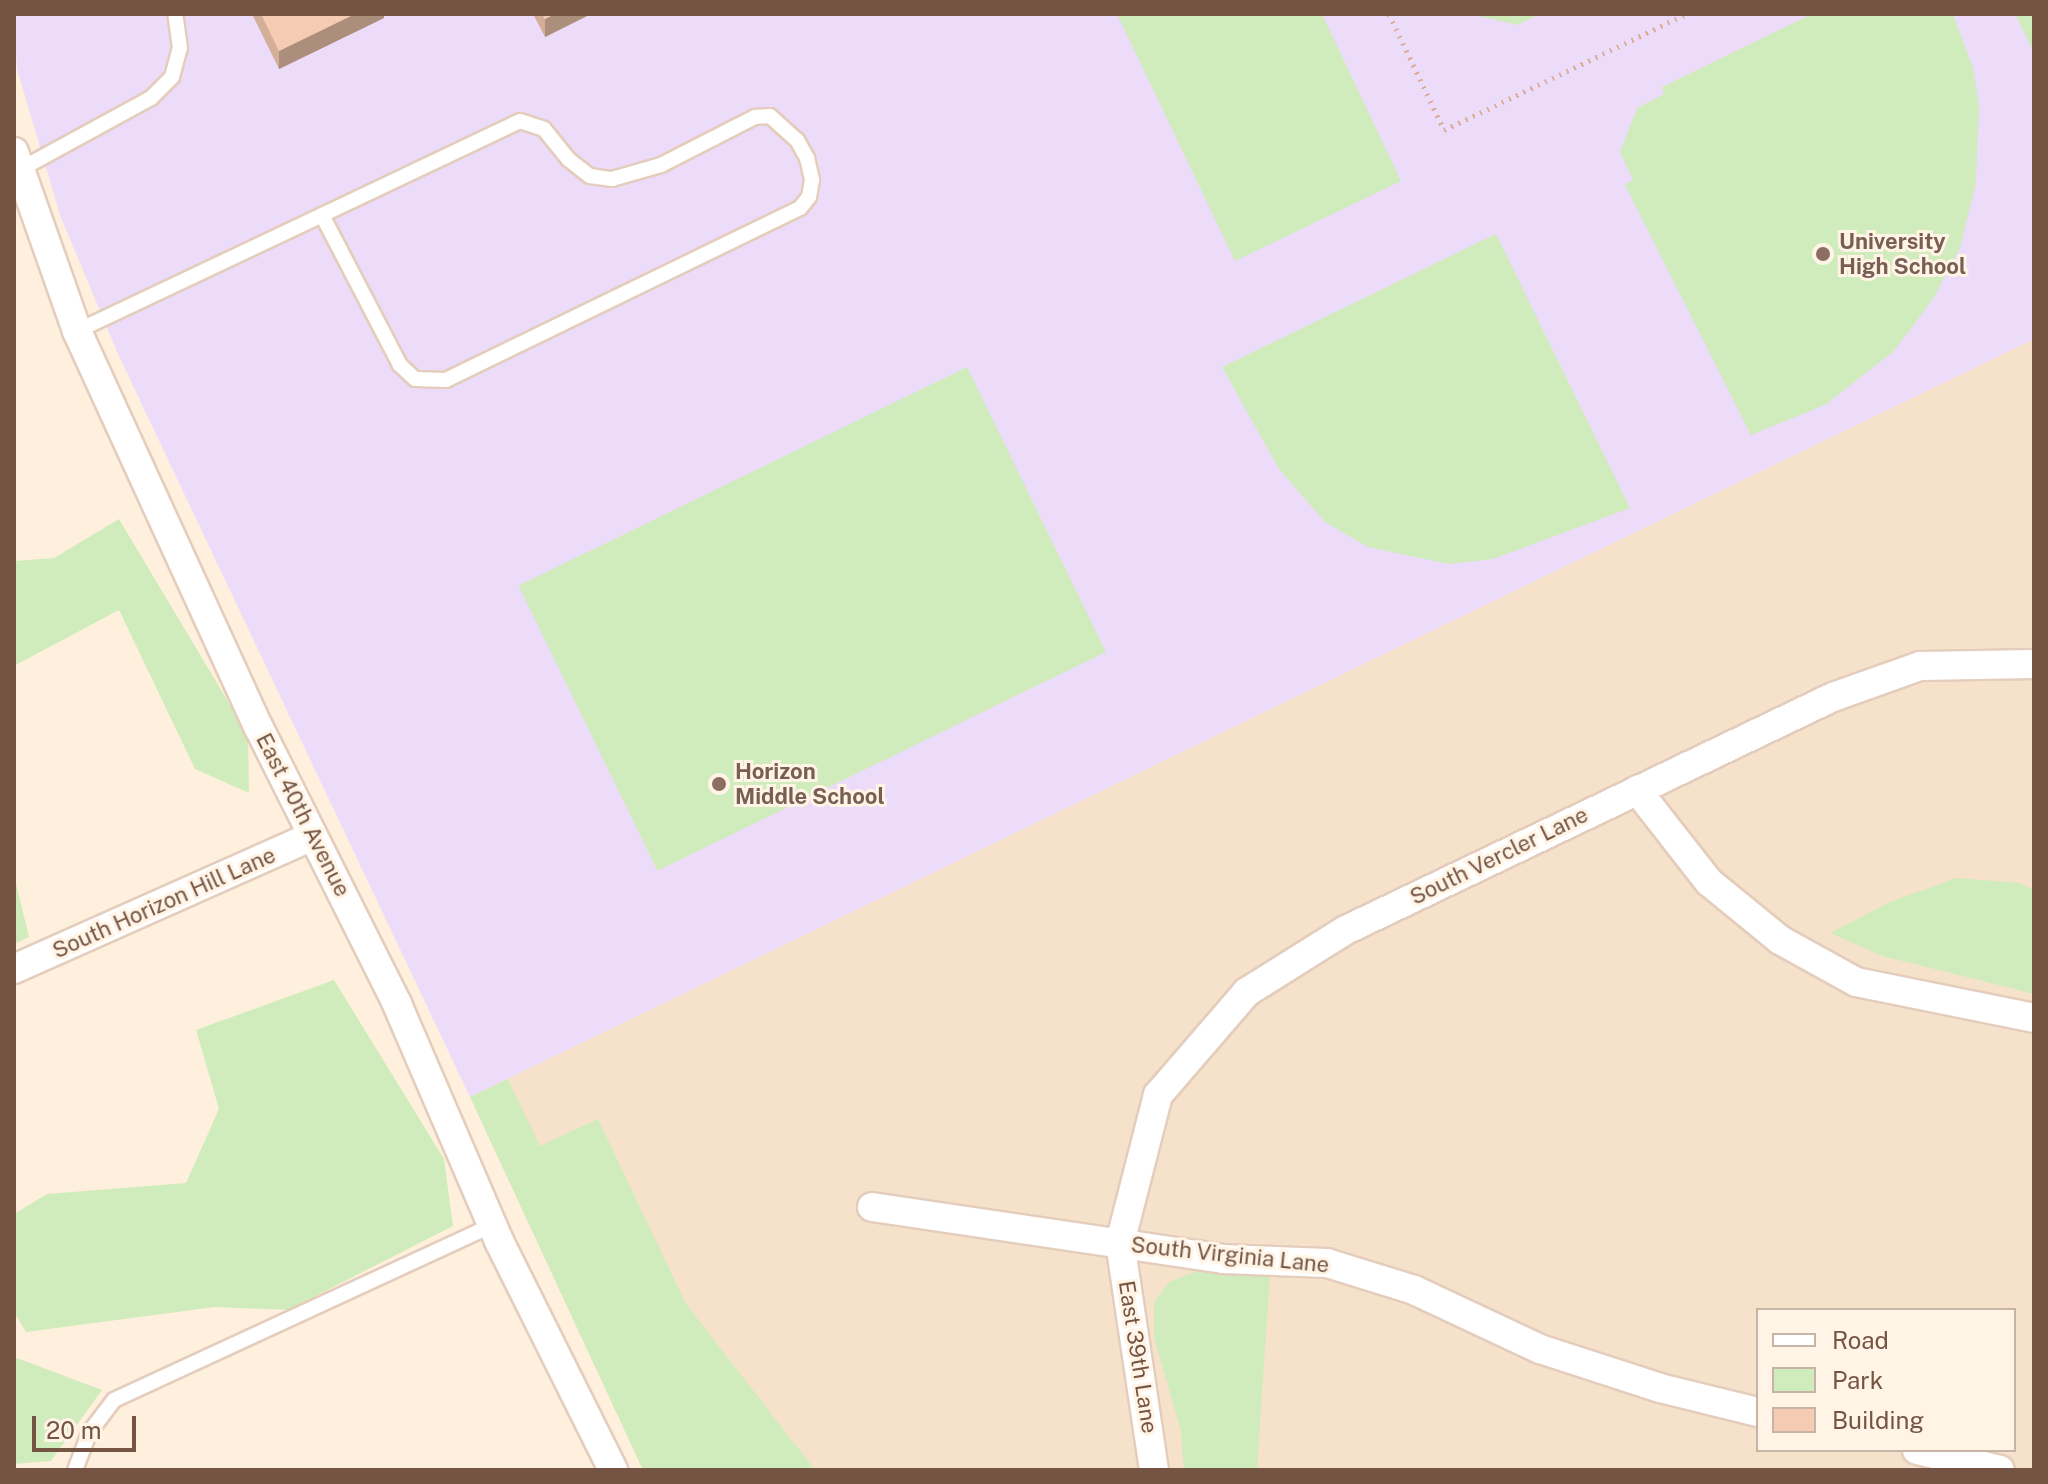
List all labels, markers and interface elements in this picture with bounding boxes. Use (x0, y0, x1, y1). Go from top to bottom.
place label: University High School (1839, 228, 1966, 280)
marker: University High School (1814, 245, 1832, 263)
street label: East 40th Avenue (250, 729, 356, 901)
place label: Horizon Middle School (735, 758, 885, 810)
marker: Horizon Middle School (710, 775, 728, 793)
street label: South Vercler Lane (1405, 801, 1593, 911)
street label: South Horizon Hill Lane (48, 842, 280, 964)
street label: South Virginia Lane (1129, 1231, 1331, 1279)
street label: East 39th Lane (1113, 1279, 1163, 1435)
legend (1756, 1308, 2016, 1452)
text: Road (1832, 1326, 1889, 1354)
text: Park (1832, 1366, 1883, 1394)
scale bar (36, 1400, 140, 1450)
text: Building (1832, 1406, 1924, 1434)
text: 20 m (46, 1416, 102, 1444)

